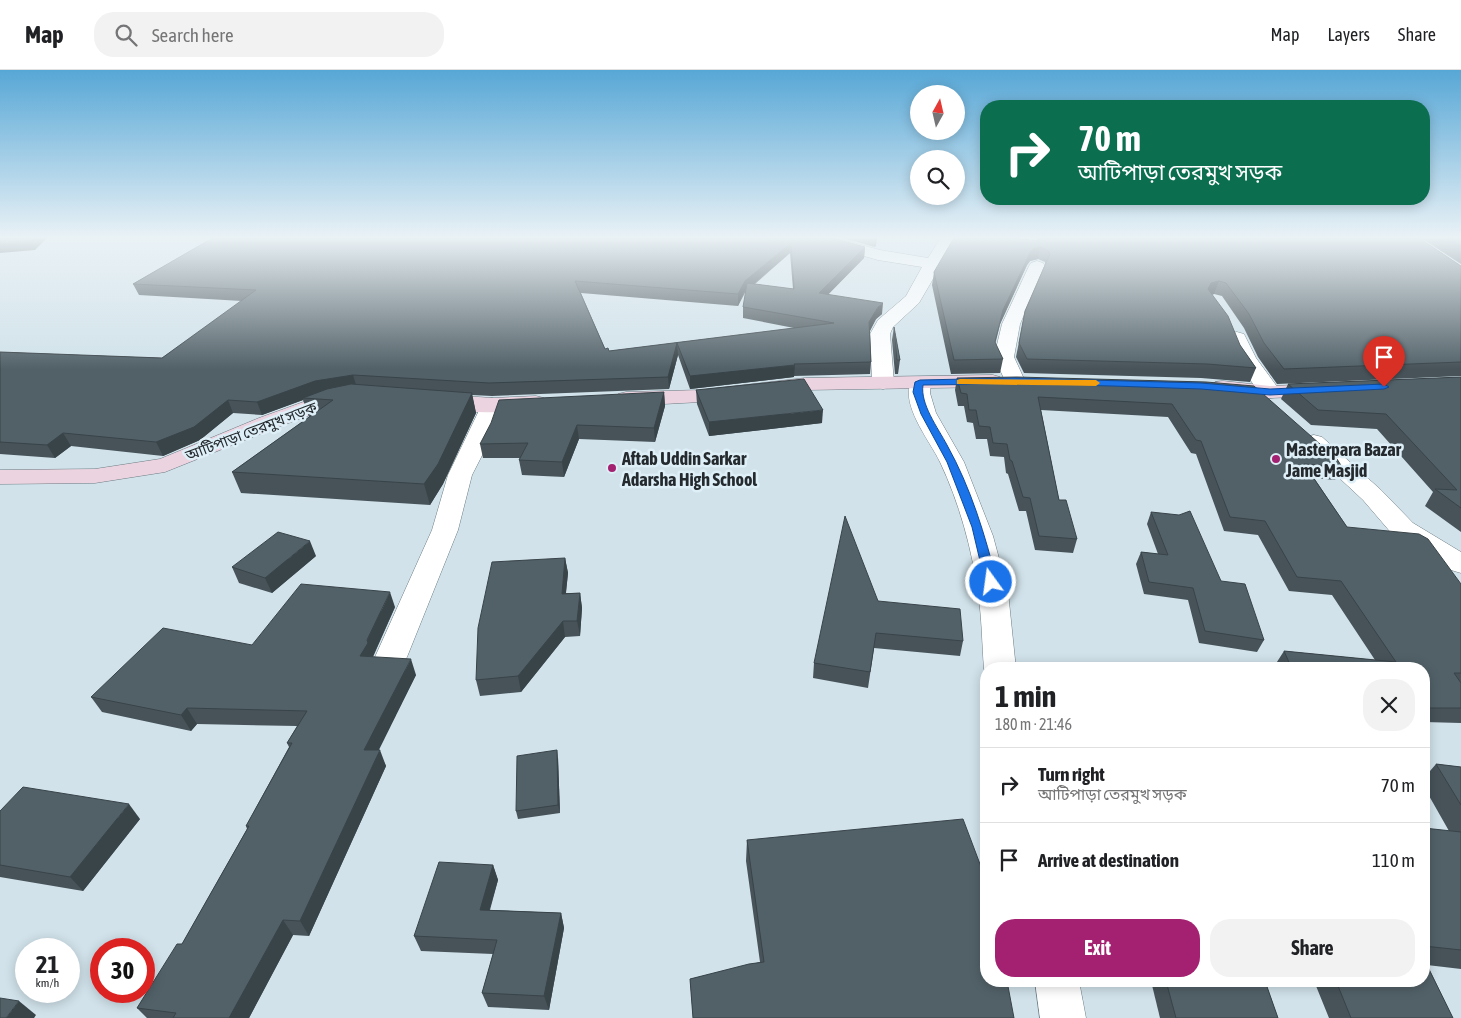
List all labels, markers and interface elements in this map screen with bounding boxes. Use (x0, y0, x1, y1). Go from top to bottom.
search box (94, 12, 444, 57)
text: Map (25, 21, 64, 48)
icon: search (112, 21, 140, 49)
text: Search here (152, 24, 234, 46)
text: Map (1270, 24, 1299, 45)
text: Layers (1327, 24, 1370, 45)
text: Share (1398, 24, 1436, 45)
north arrow (910, 85, 965, 140)
map controls (910, 85, 965, 205)
text: 70 m (1078, 118, 1141, 158)
icon: right (995, 120, 1060, 185)
button: search (910, 150, 965, 205)
text: আটিপাড়া তেরমুখ সড়ক (1078, 159, 1282, 185)
pin (1363, 336, 1405, 387)
icon: arrive (1370, 343, 1398, 371)
street label: আটিপাড়া তেরমুখ সড়ক (182, 398, 320, 465)
place label: Masterpara Bazar Jame Masjid (1285, 439, 1402, 481)
place label: Aftab Uddin Sarkar Adarsha High School (621, 448, 757, 490)
marker: Masterpara Bazar Jame Masjid (1270, 453, 1282, 465)
marker: Aftab Uddin Sarkar Adarsha High School (606, 462, 618, 474)
position arrow (964, 555, 1016, 607)
text: 1 min (995, 679, 1056, 713)
button: close (1363, 679, 1415, 731)
text: 180 m · 21:46 (995, 715, 1072, 733)
text: Turn right (1038, 763, 1105, 785)
icon: right (995, 771, 1023, 799)
text: 70 m (1381, 774, 1415, 796)
text: আটিপাড়া তেরমুখ সড়ক (1038, 785, 1187, 803)
icon: arrive (995, 846, 1023, 874)
text: Arrive at destination (1038, 849, 1179, 871)
text: 110 m (1372, 849, 1415, 871)
button: Exit (995, 919, 1200, 977)
button: Share (1210, 919, 1415, 977)
speed limit sign: 30 (90, 938, 155, 1003)
text: 21 (36, 950, 59, 978)
text: km/h (36, 976, 59, 990)

